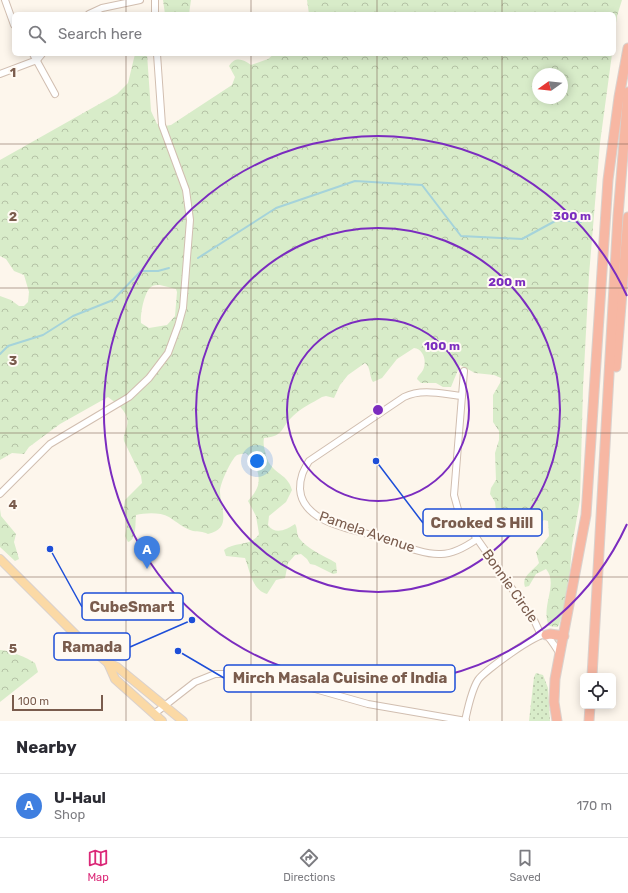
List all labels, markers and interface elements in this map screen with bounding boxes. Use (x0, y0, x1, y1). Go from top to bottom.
search box (12, 12, 616, 56)
icon: search (26, 23, 48, 45)
text: Search here (58, 25, 142, 43)
text: 1 (10, 65, 16, 80)
north arrow (532, 68, 568, 104)
text: 2 (9, 209, 17, 224)
text: 300 m (553, 209, 591, 223)
text: 200 m (488, 275, 526, 289)
text: 100 m (424, 339, 460, 353)
text: 3 (9, 353, 18, 368)
centre of rings (371, 403, 385, 417)
your location (247, 451, 267, 471)
text: 4 (9, 497, 18, 512)
street label: Pamela Avenue (317, 508, 417, 556)
callout: Crooked S Hill (423, 509, 542, 536)
text: Crooked S Hill (431, 514, 533, 532)
pin: A (134, 536, 160, 569)
street label: Bonnie Circle (478, 546, 542, 626)
callout: CubeSmart (82, 593, 183, 620)
text: CubeSmart (90, 598, 174, 616)
callout: Ramada (54, 633, 130, 660)
text: Ramada (62, 638, 122, 656)
text: 5 (9, 641, 17, 656)
callout: Mirch Masala Cuisine of India (224, 665, 455, 692)
text: Mirch Masala Cuisine of India (233, 669, 447, 687)
map controls (580, 673, 616, 709)
button: locate (580, 673, 616, 709)
scale bar (12, 693, 103, 712)
text: 100 m (18, 695, 49, 708)
text: Nearby (16, 737, 77, 757)
text: U-Haul (54, 789, 106, 807)
text: A (24, 798, 34, 813)
text: 170 m (577, 798, 612, 813)
text: Shop (54, 807, 85, 822)
tab: Map (87, 847, 109, 884)
tab: Directions (283, 847, 335, 884)
tab: Saved (510, 847, 541, 884)

